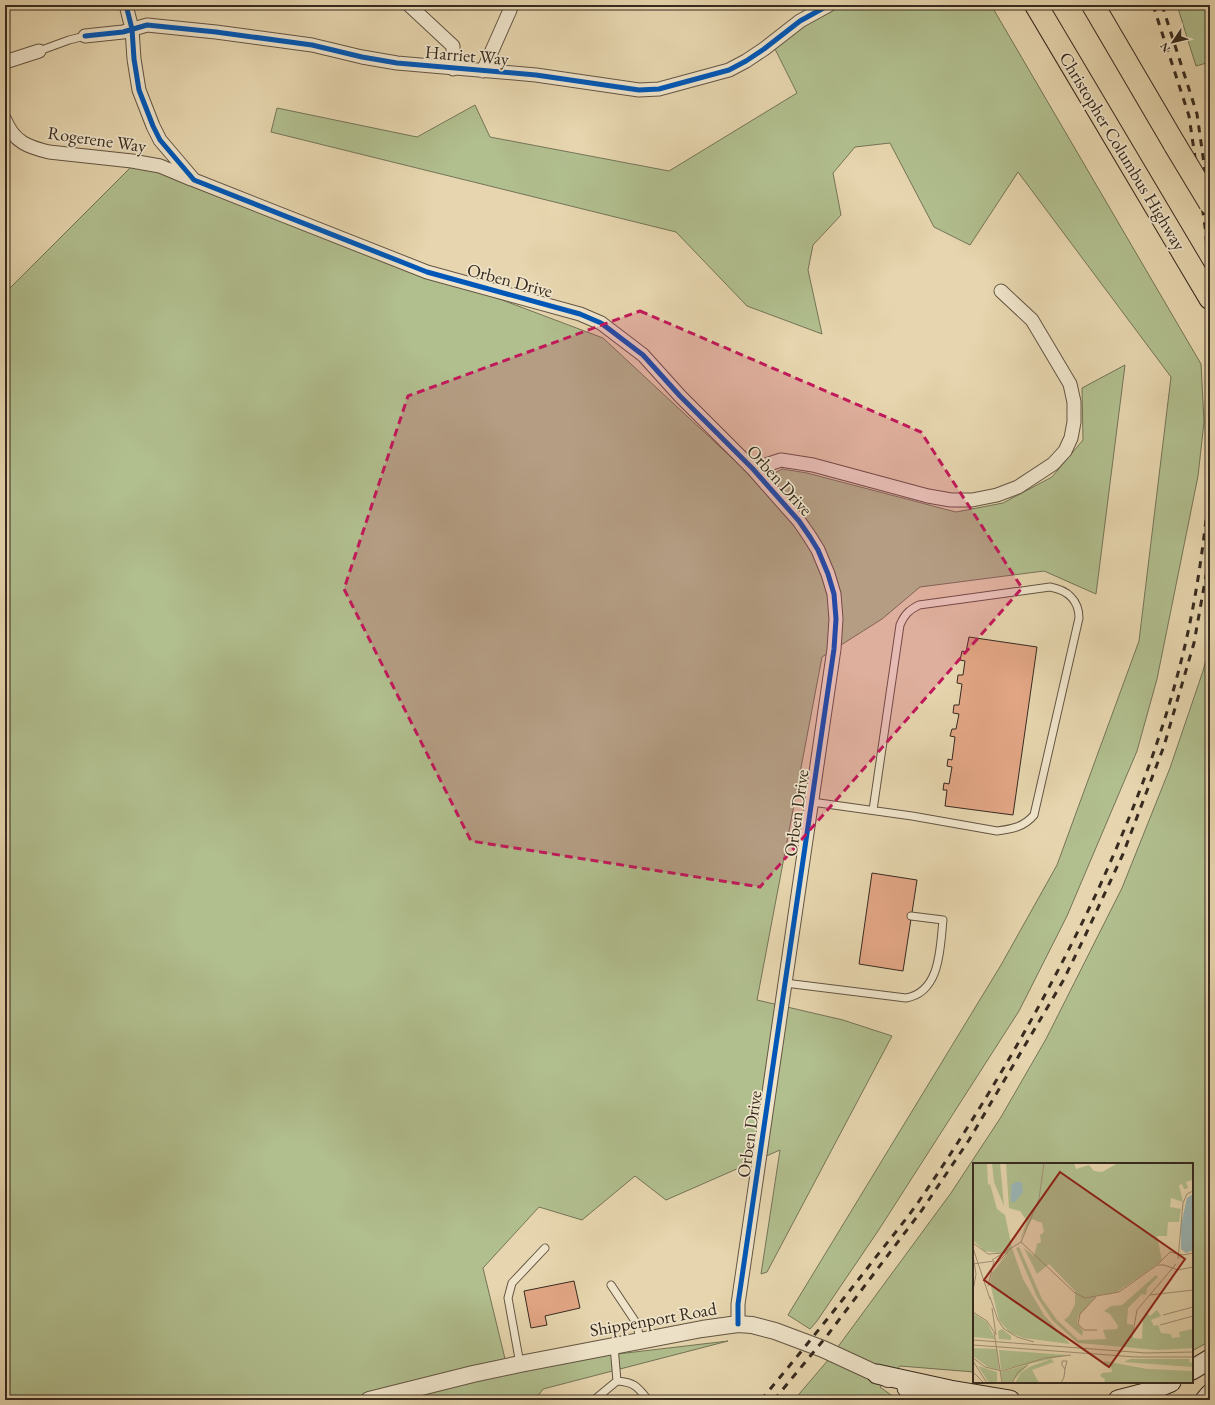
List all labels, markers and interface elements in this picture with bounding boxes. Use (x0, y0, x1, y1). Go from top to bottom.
north arrow (1153, 22, 1193, 62)
street label: Harriet Way (424, 40, 510, 70)
text: N (1156, 40, 1173, 55)
street label: Christopher Columbus Highway (1054, 47, 1192, 255)
street label: Rogerene Way (46, 121, 148, 157)
street label: Orben Drive (465, 258, 555, 302)
street label: Orben Drive (742, 440, 818, 520)
street label: Orben Drive (779, 768, 813, 858)
street label: Orben Drive (732, 1089, 766, 1179)
inset map (973, 1163, 1193, 1383)
street label: Shippenport Road (588, 1296, 719, 1341)

